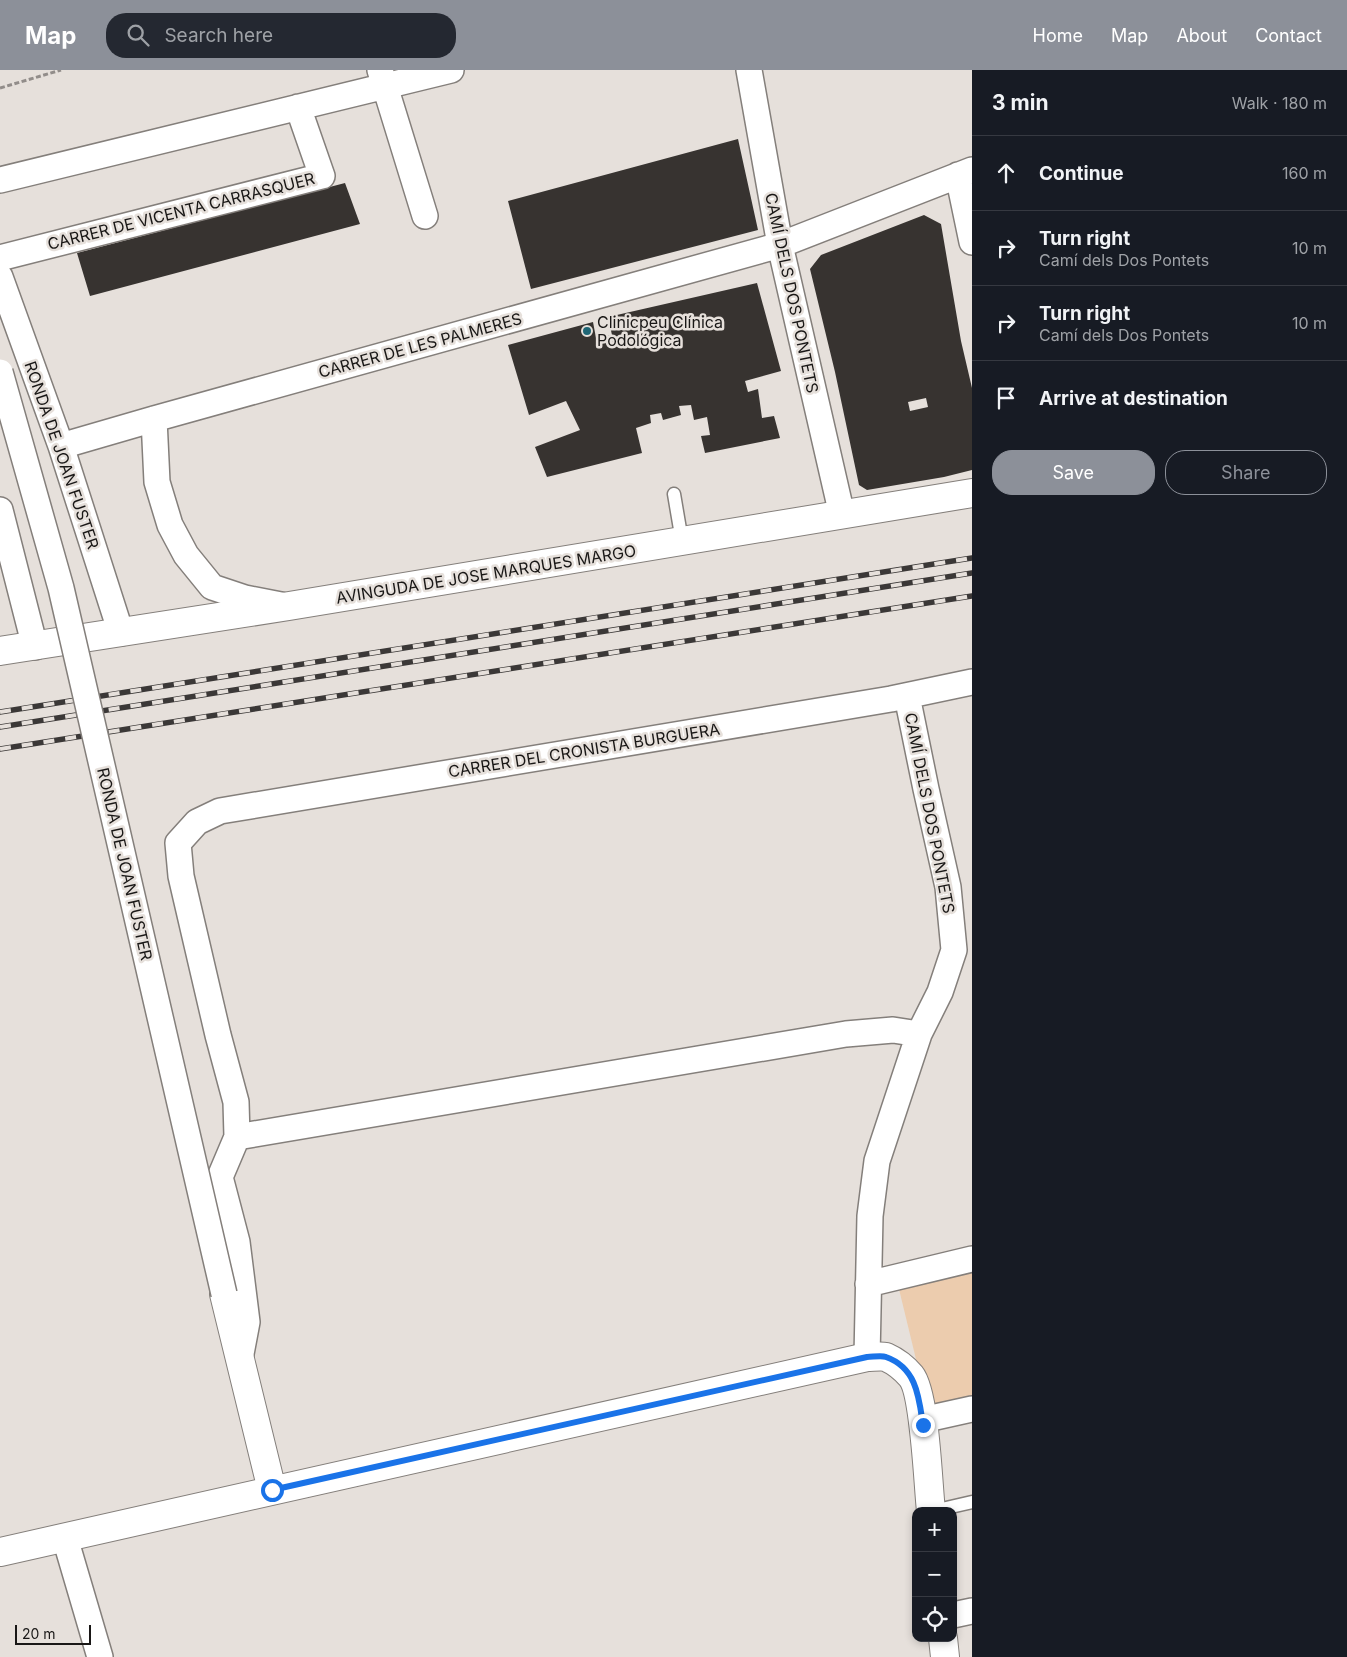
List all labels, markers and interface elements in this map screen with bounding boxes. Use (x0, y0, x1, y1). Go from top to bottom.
search box (106, 13, 456, 58)
text: Map (25, 21, 76, 50)
icon: search (124, 21, 152, 49)
text: Search here (164, 24, 273, 47)
text: Home (1033, 25, 1083, 46)
text: Map (1111, 25, 1148, 46)
text: About (1176, 25, 1227, 46)
text: Contact (1255, 25, 1322, 46)
text: 3 min (992, 90, 1048, 115)
text: Walk · 180 m (1232, 93, 1327, 113)
icon: ahead (992, 159, 1020, 187)
text: Continue (1039, 162, 1124, 185)
text: 160 m (1282, 163, 1327, 183)
street label: CARRER DE VICENTA CARRASQUER (45, 168, 317, 254)
street label: CAMÍ DELS DOS PONTETS (761, 191, 823, 395)
text: Turn right (1039, 227, 1130, 250)
icon: right (992, 234, 1020, 262)
text: 10 m (1292, 238, 1327, 258)
text: Camí dels Dos Pontets (1039, 250, 1209, 270)
text: Turn right (1039, 302, 1130, 325)
street label: CARRER DE LES PALMERES (316, 308, 524, 382)
icon: right (992, 309, 1020, 337)
place label: Clinicpeu Clínica Podológica (597, 312, 723, 350)
text: 10 m (1292, 313, 1327, 333)
marker: Clinicpeu Clínica Podológica (581, 325, 593, 337)
text: Camí dels Dos Pontets (1039, 325, 1209, 345)
street label: RONDA DE JOAN FUSTER (20, 359, 104, 551)
icon: arrive (992, 384, 1020, 412)
text: Arrive at destination (1039, 387, 1228, 410)
button: Save (992, 450, 1155, 495)
button: Share (1165, 450, 1327, 495)
street label: AVINGUDA DE JOSE MARQUES MARGO (335, 540, 637, 608)
street label: CAMÍ DELS DOS PONTETS (901, 711, 959, 915)
street label: CARRER DEL CRONISTA BURGUERA (447, 719, 721, 781)
street label: RONDA DE JOAN FUSTER (93, 766, 157, 962)
route end (912, 1414, 935, 1437)
route start (261, 1479, 284, 1502)
map controls (912, 1507, 957, 1642)
button: + (912, 1507, 957, 1552)
button: − (912, 1552, 957, 1597)
button: locate (912, 1597, 957, 1642)
scale bar (15, 1622, 91, 1645)
text: 20 m (22, 1625, 56, 1642)

